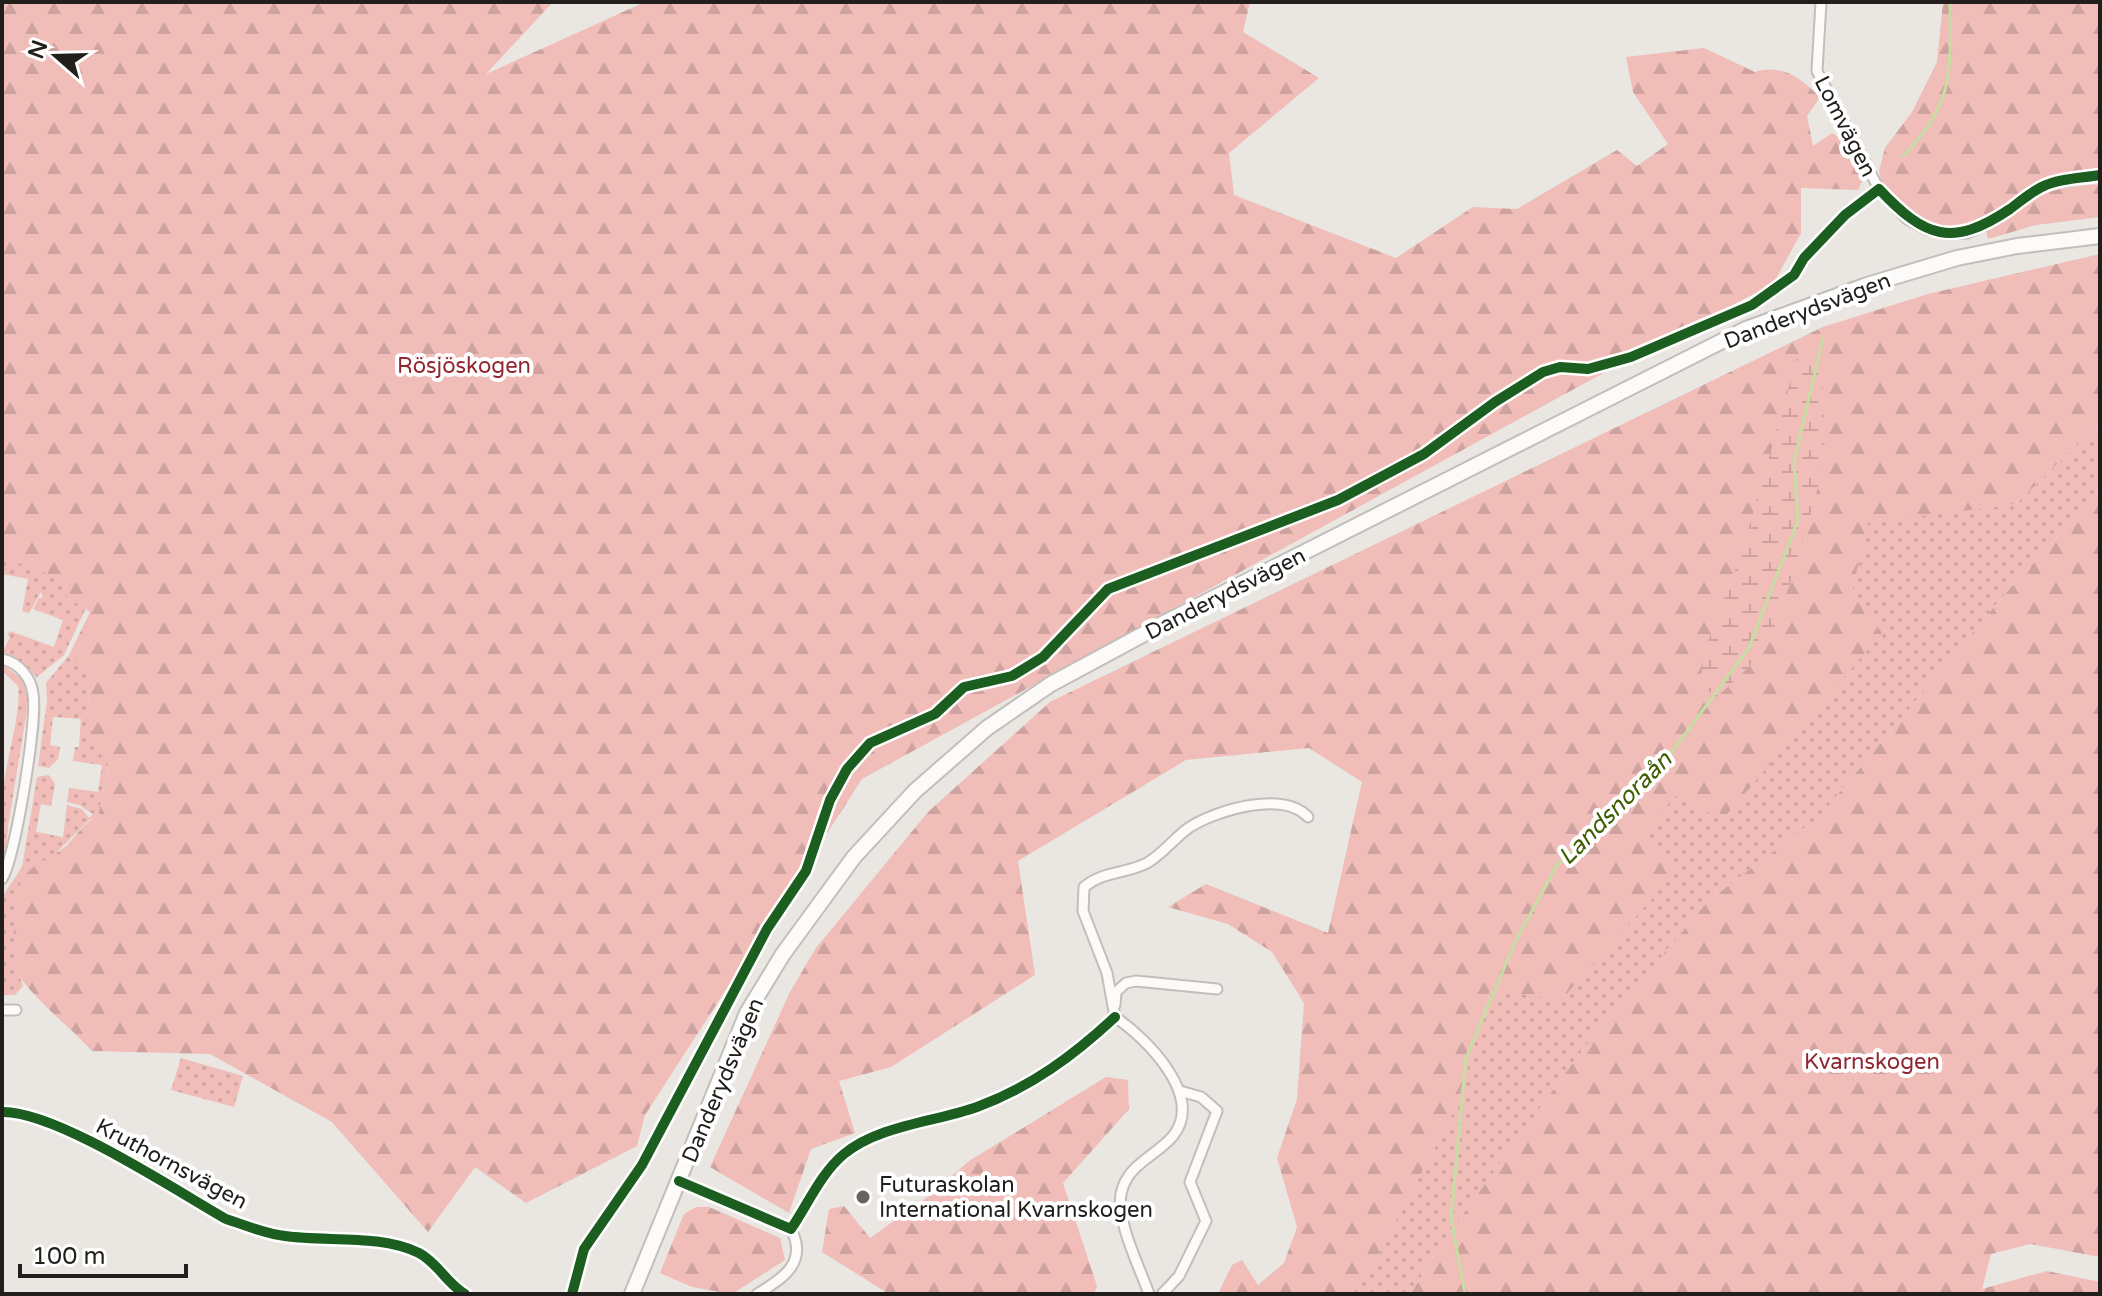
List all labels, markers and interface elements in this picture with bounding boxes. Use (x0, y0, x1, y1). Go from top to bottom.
north arrow (16, 16, 96, 96)
text: N (23, 37, 53, 62)
street label: Lomvägen (1809, 72, 1882, 181)
street label: Danderydsvägen (1720, 267, 1894, 355)
park label: Rösjöskogen (397, 353, 531, 379)
street label: Danderydsvägen (1141, 542, 1310, 646)
water label: Landsnoraån (1553, 745, 1679, 871)
street label: Danderydsvägen (676, 994, 769, 1167)
park label: Kvarnskogen (1804, 1049, 1940, 1075)
street label: Kruthornsvägen (91, 1113, 252, 1215)
place label: Futuraskolan International Kvarnskogen (879, 1172, 1153, 1223)
marker: Futuraskolan International Kvarnskogen (854, 1188, 872, 1206)
scale bar (20, 1228, 186, 1278)
text: 100 m (32, 1242, 106, 1271)

